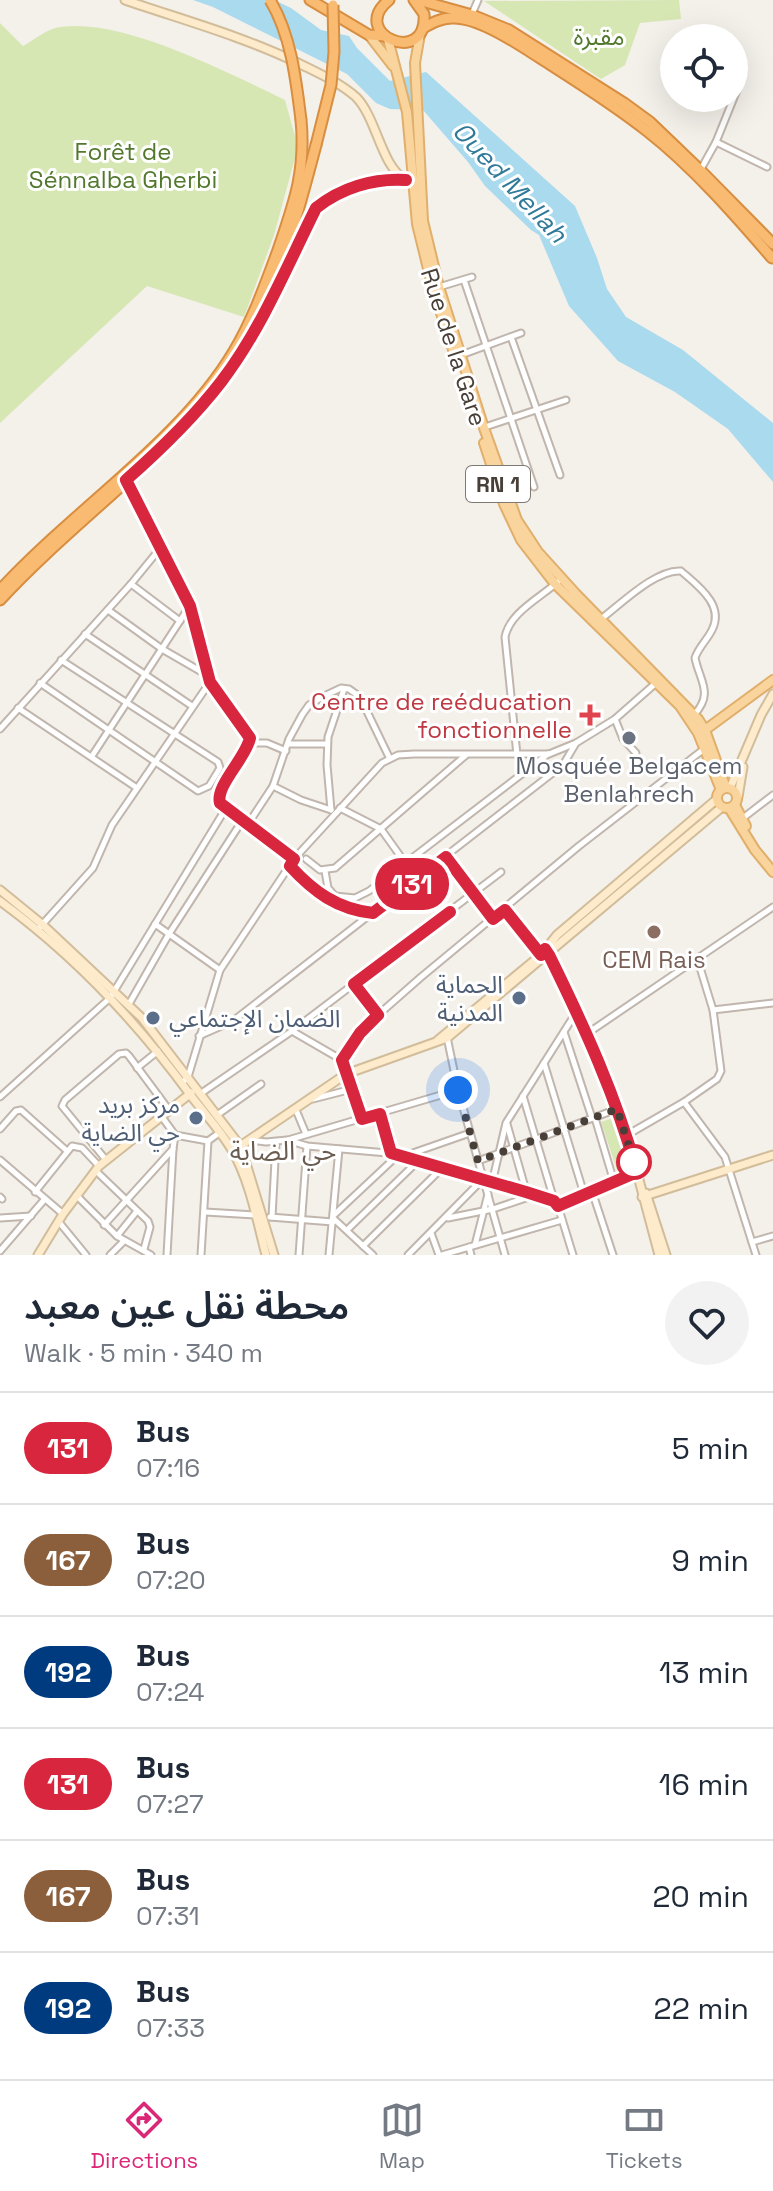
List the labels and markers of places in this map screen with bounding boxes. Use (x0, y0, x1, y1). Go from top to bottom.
place label: Centre de reéducation fonctionnelle (311, 686, 572, 745)
marker: Centre de reéducation fonctionnelle (579, 704, 601, 726)
marker: Mosquée Belgacem Benlahrech (620, 729, 638, 747)
place label: Mosquée Belgacem Benlahrech (515, 750, 743, 809)
marker: CEM Rais (645, 923, 663, 941)
place label: CEM Rais (602, 944, 706, 975)
place label: الحماية المدنية (436, 969, 503, 1028)
marker: الحماية المدنية (510, 989, 528, 1007)
place label: الضمان الإجتماعي (169, 1003, 341, 1037)
marker: الضمان الإجتماعي (144, 1009, 162, 1027)
place label: مركز بريد حي الضاية (81, 1089, 180, 1151)
marker: مركز بريد حي الضاية (187, 1109, 205, 1127)
unlabelled marker (617, 1145, 651, 1179)

